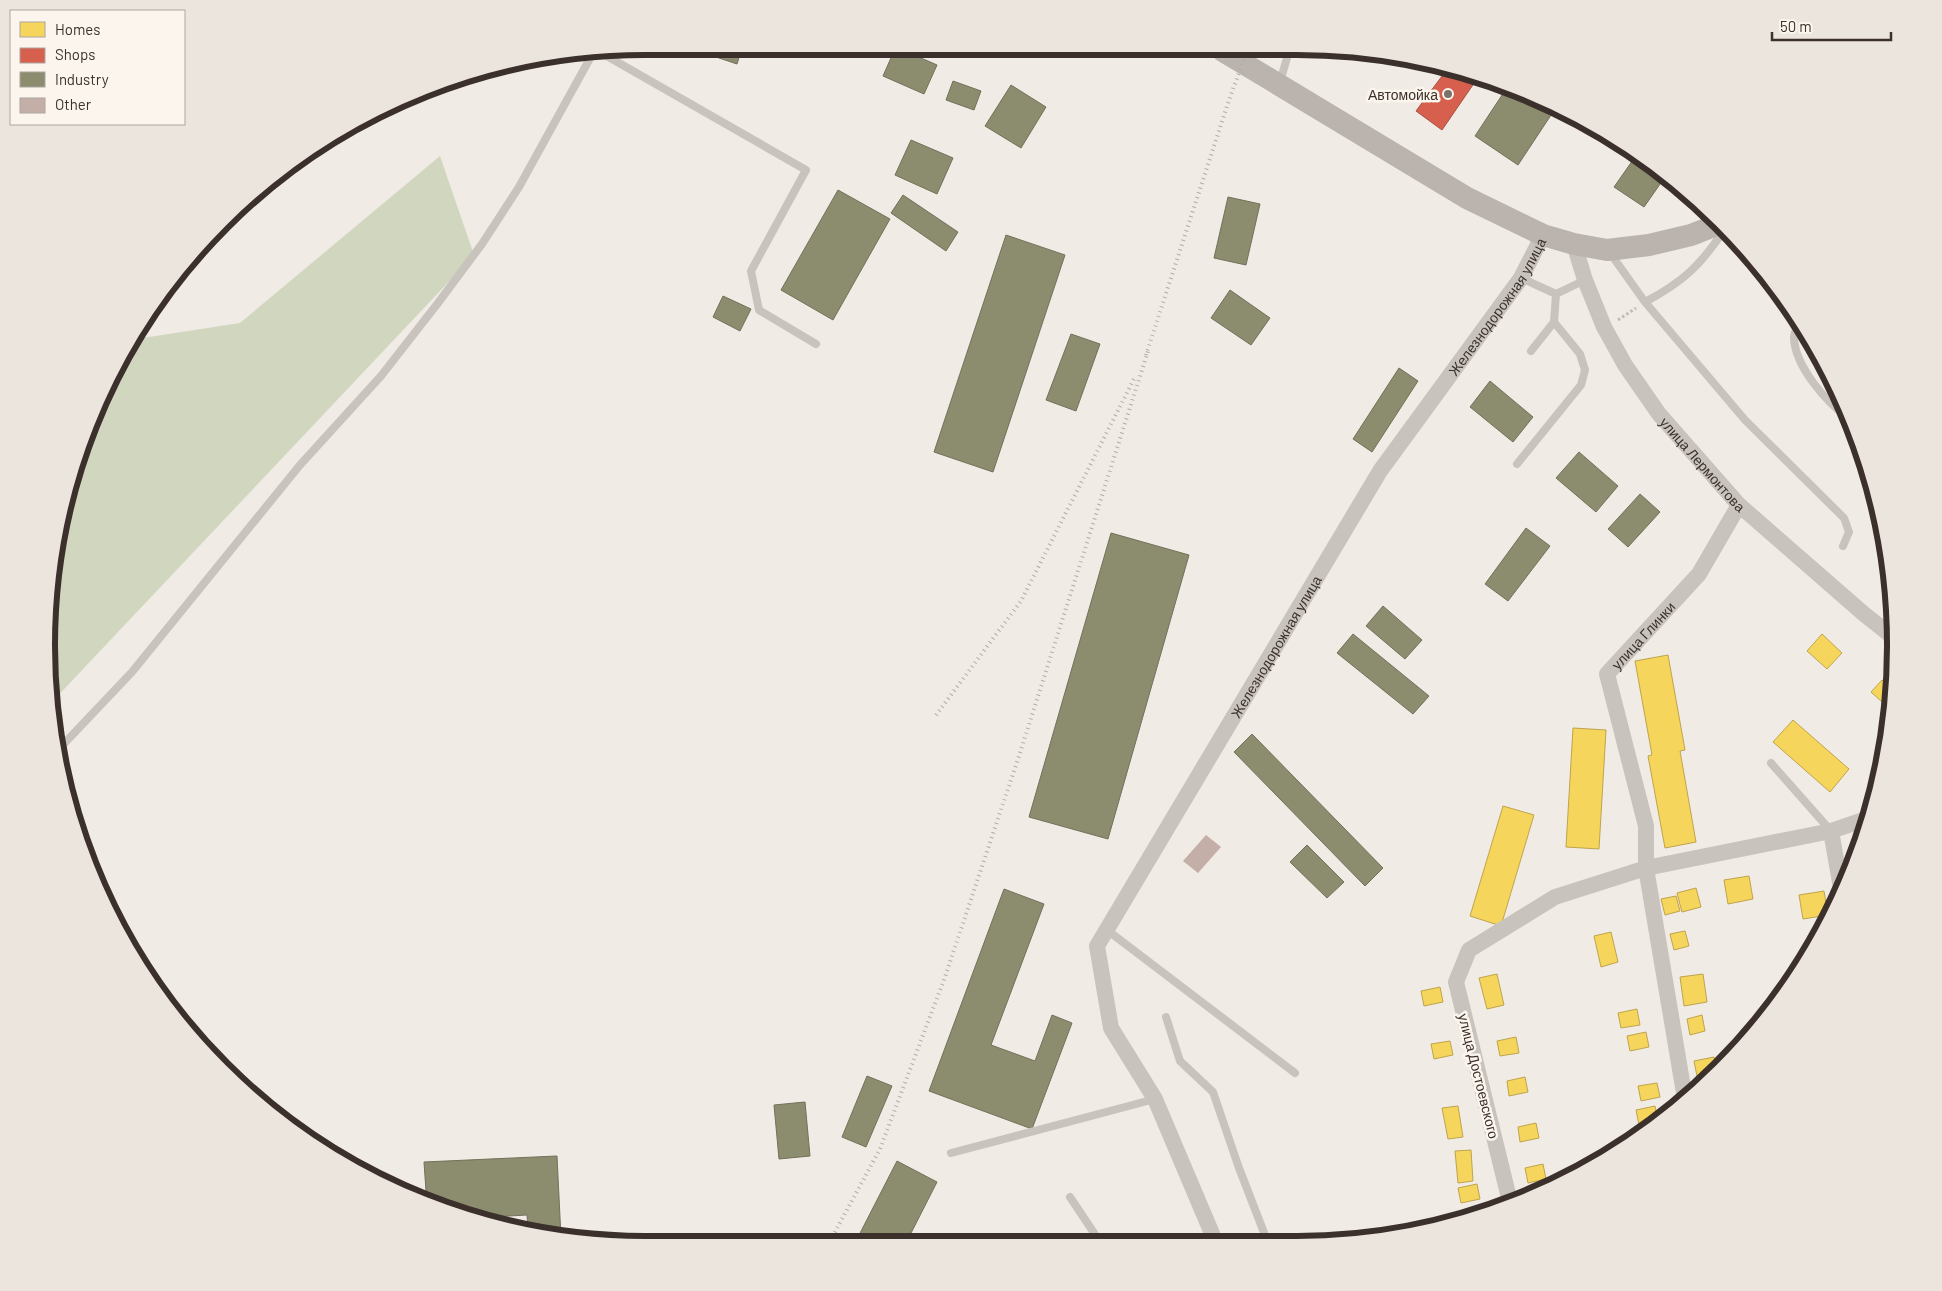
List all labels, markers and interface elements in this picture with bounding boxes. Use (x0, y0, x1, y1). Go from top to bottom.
legend (10, 10, 185, 125)
scale bar (1772, 10, 1891, 42)
text: 50 m (1780, 17, 1812, 35)
text: Homes (55, 20, 100, 38)
text: Shops (55, 45, 95, 63)
text: Industry (55, 70, 109, 88)
place label: Автомойка (1368, 86, 1438, 103)
marker: Автомойка (1442, 88, 1454, 100)
text: Other (55, 95, 92, 113)
street label: Железнодорожная улица (1444, 235, 1549, 379)
street label: улица Лермонтова (1657, 413, 1749, 515)
street label: Железнодорожная улица (1227, 572, 1325, 720)
street label: улица Глинки (1607, 598, 1678, 672)
street label: улица Достоевского (1455, 1012, 1503, 1141)

